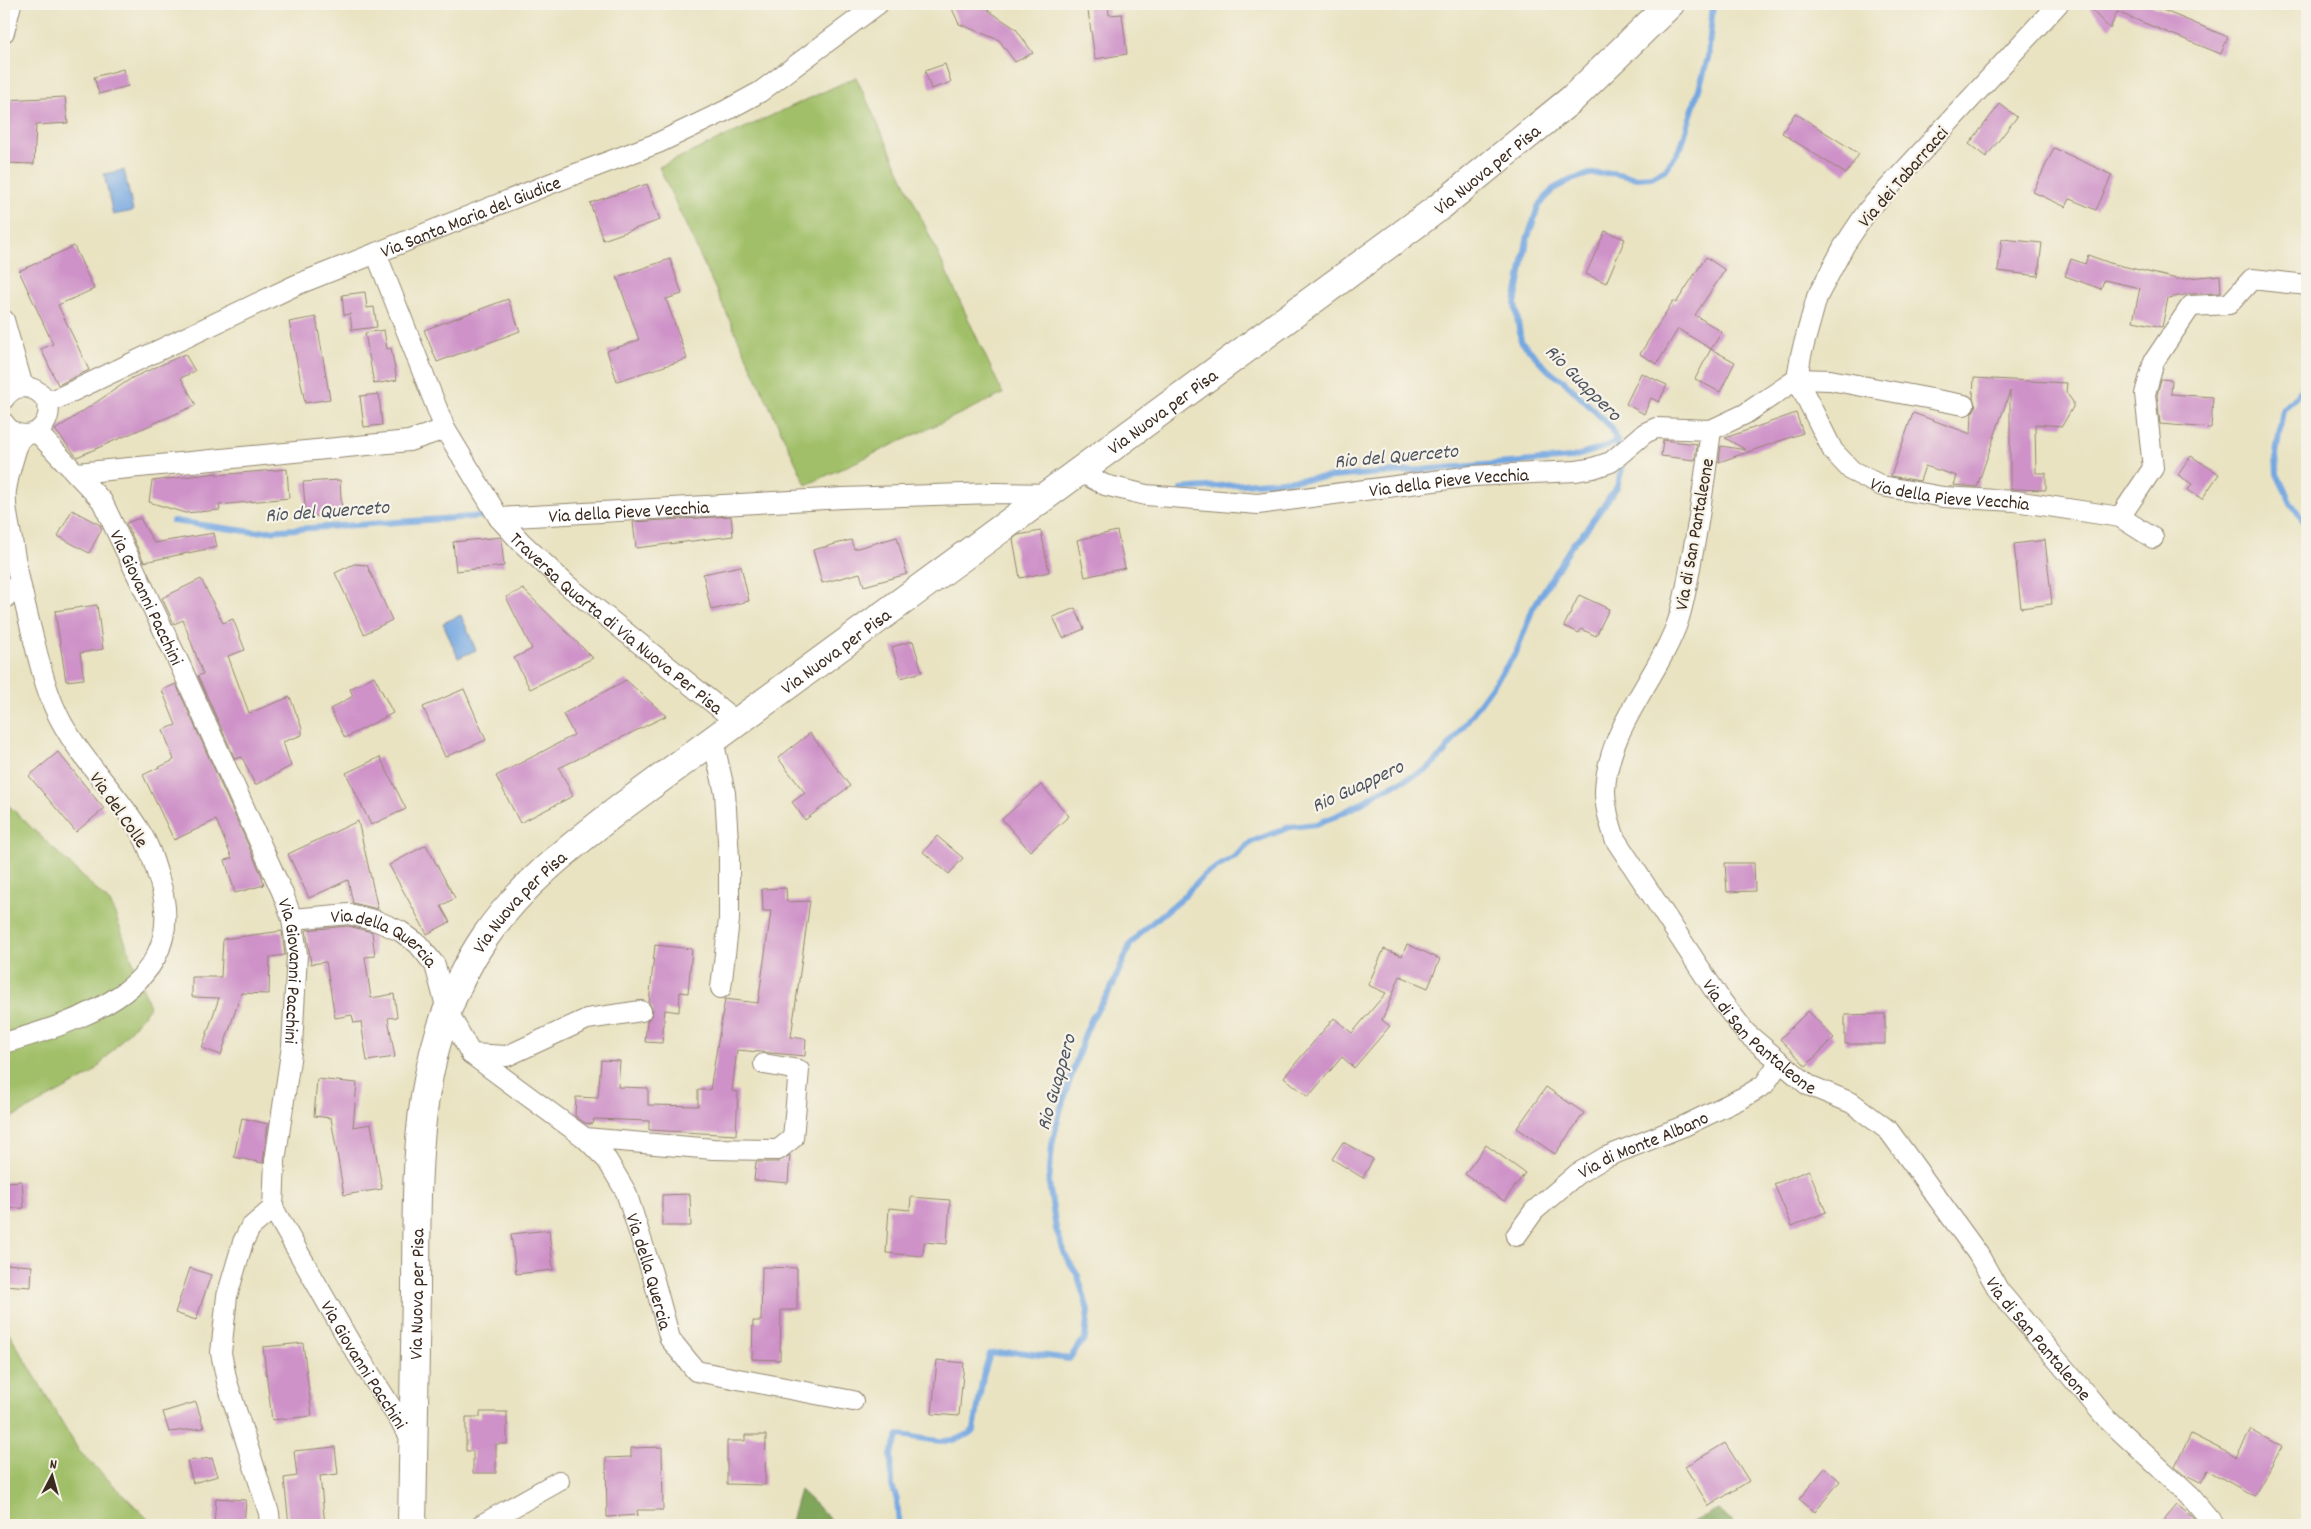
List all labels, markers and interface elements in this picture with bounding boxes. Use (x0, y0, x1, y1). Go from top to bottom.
street label: Via Nuova per Pisa (1429, 119, 1549, 223)
street label: Via dei Tabarracci (1853, 121, 1957, 235)
street label: Via Santa Maria del Giudice (377, 171, 565, 267)
water label: Rio Guappero (1537, 339, 1627, 430)
street label: Via Nuova per Pisa (1103, 363, 1225, 463)
water label: Rio del Querceto (1333, 439, 1460, 477)
street label: Via di San Pantaleone (1670, 457, 1723, 613)
street label: Via della Pieve Vecchia (1368, 463, 1531, 506)
street label: Via della Pieve Vecchia (1864, 472, 2032, 520)
water label: Rio del Querceto (264, 495, 391, 531)
street label: Via della Pieve Vecchia (548, 496, 711, 532)
street label: Via Giovanni Pacchini (101, 526, 188, 671)
street label: Traversa Quarta di Via Nuova Per Pisa (501, 528, 728, 723)
street label: Via Nuova per Pisa (777, 603, 899, 703)
water label: Rio Guappero (1308, 754, 1410, 821)
street label: Via del Colle (81, 768, 153, 854)
street label: Via Nuova per Pisa (468, 845, 575, 960)
street label: Via Giovanni Pacchini (269, 895, 307, 1045)
street label: Via della Quercia (330, 904, 443, 976)
street label: Via di San Pantaleone (1694, 975, 1819, 1104)
water label: Rio Guappero (1031, 1031, 1085, 1134)
street label: Via di Monte Albano (1574, 1106, 1714, 1187)
street label: Via della Quercia (617, 1210, 677, 1334)
street label: Via Nuova per Pisa (404, 1227, 433, 1360)
street label: Via di San Pantaleone (1977, 1273, 2096, 1408)
street label: Via Giovanni Pacchini (312, 1296, 412, 1436)
north arrow (28, 1452, 78, 1502)
text: N (49, 1455, 58, 1475)

